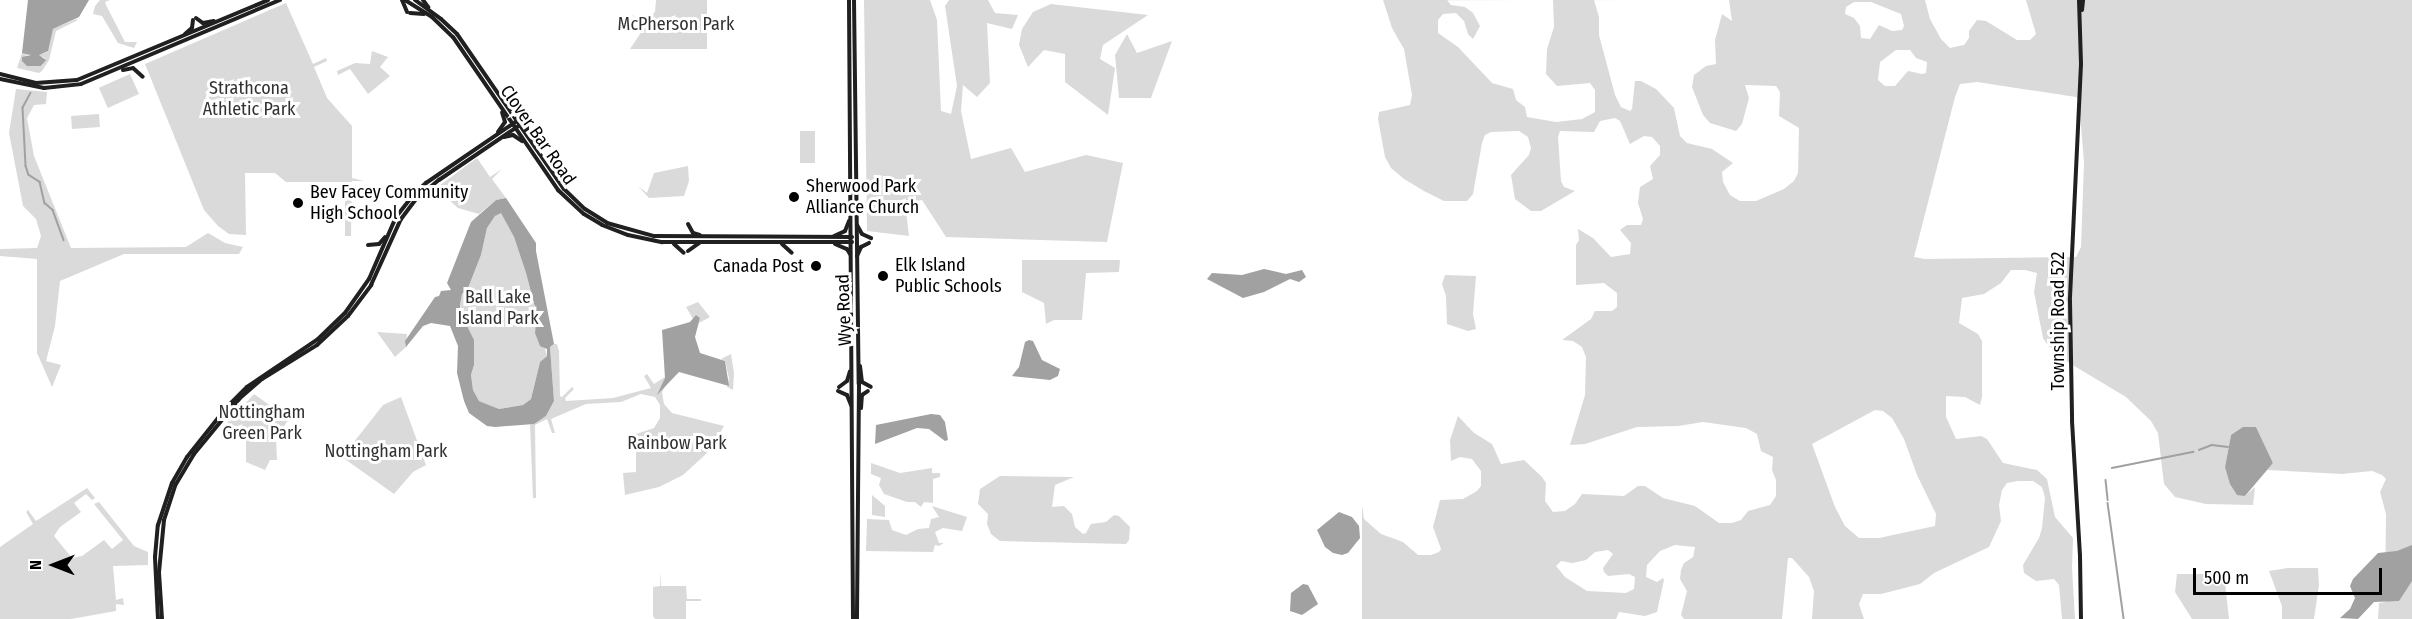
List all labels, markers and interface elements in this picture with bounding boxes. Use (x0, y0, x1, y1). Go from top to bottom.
park label: McPherson Park (618, 13, 734, 35)
park label: Strathcona Athletic Park (203, 78, 295, 121)
street label: Clover Bar Road (496, 81, 580, 189)
place label: Sherwood Park Alliance Church (806, 176, 919, 219)
place label: Bev Facey Community High School (310, 182, 468, 224)
marker: Sherwood Park Alliance Church (787, 190, 801, 204)
marker: Bev Facey Community High School (291, 196, 305, 210)
street label: Township Road 522 (2047, 251, 2069, 391)
place label: Canada Post (713, 255, 804, 277)
place label: Elk Island Public Schools (895, 255, 1002, 298)
marker: Canada Post (809, 259, 823, 273)
marker: Elk Island Public Schools (876, 269, 890, 283)
street label: Wye Road (832, 274, 856, 346)
park label: Ball Lake Island Park (457, 287, 539, 330)
park label: Nottingham Green Park (219, 402, 305, 444)
park label: Rainbow Park (627, 432, 727, 454)
park label: Nottingham Park (325, 440, 447, 462)
north arrow (24, 535, 84, 595)
scale bar (2196, 556, 2385, 594)
text: N (26, 560, 45, 570)
text: 500 m (2204, 567, 2249, 589)

